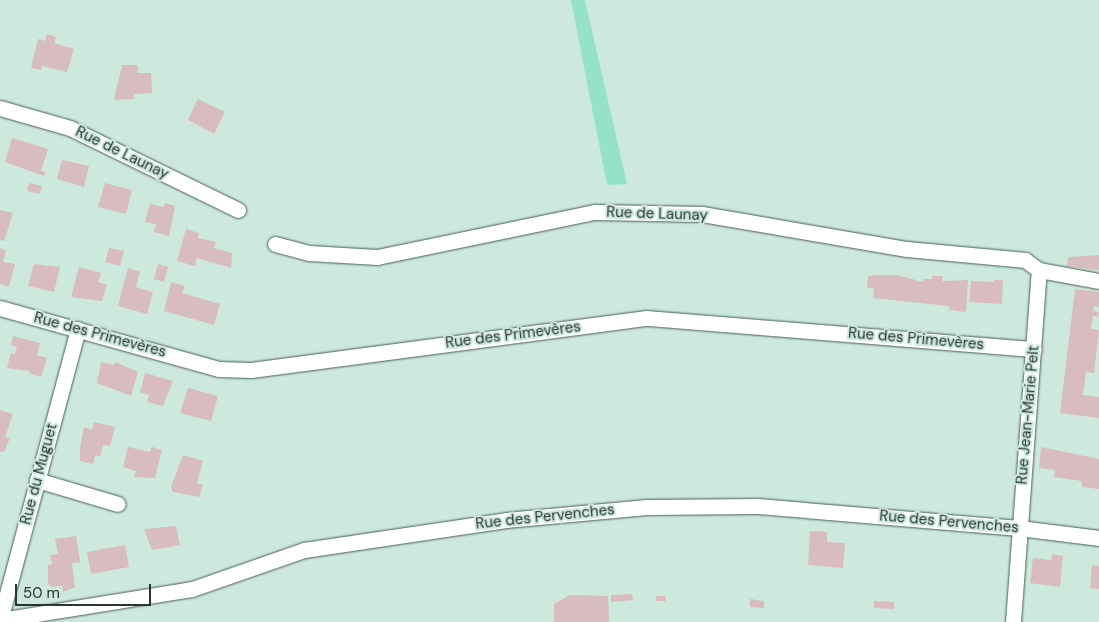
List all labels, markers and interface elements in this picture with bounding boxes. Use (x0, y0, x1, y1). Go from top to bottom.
street label: Rue de Launay (72, 123, 172, 183)
street label: Rue de Launay (606, 203, 708, 225)
street label: Rue des Primevères (32, 309, 168, 361)
street label: Rue des Primevères (444, 318, 582, 352)
street label: Rue des Primevères (847, 324, 985, 354)
street label: Rue Jean-Marie Pelt (1013, 345, 1043, 485)
street label: Rue du Muguet (17, 421, 61, 527)
street label: Rue des Pervenches (475, 501, 615, 533)
street label: Rue des Pervenches (879, 507, 1019, 537)
scale bar (18, 574, 154, 606)
text: 50 m (23, 583, 60, 603)

